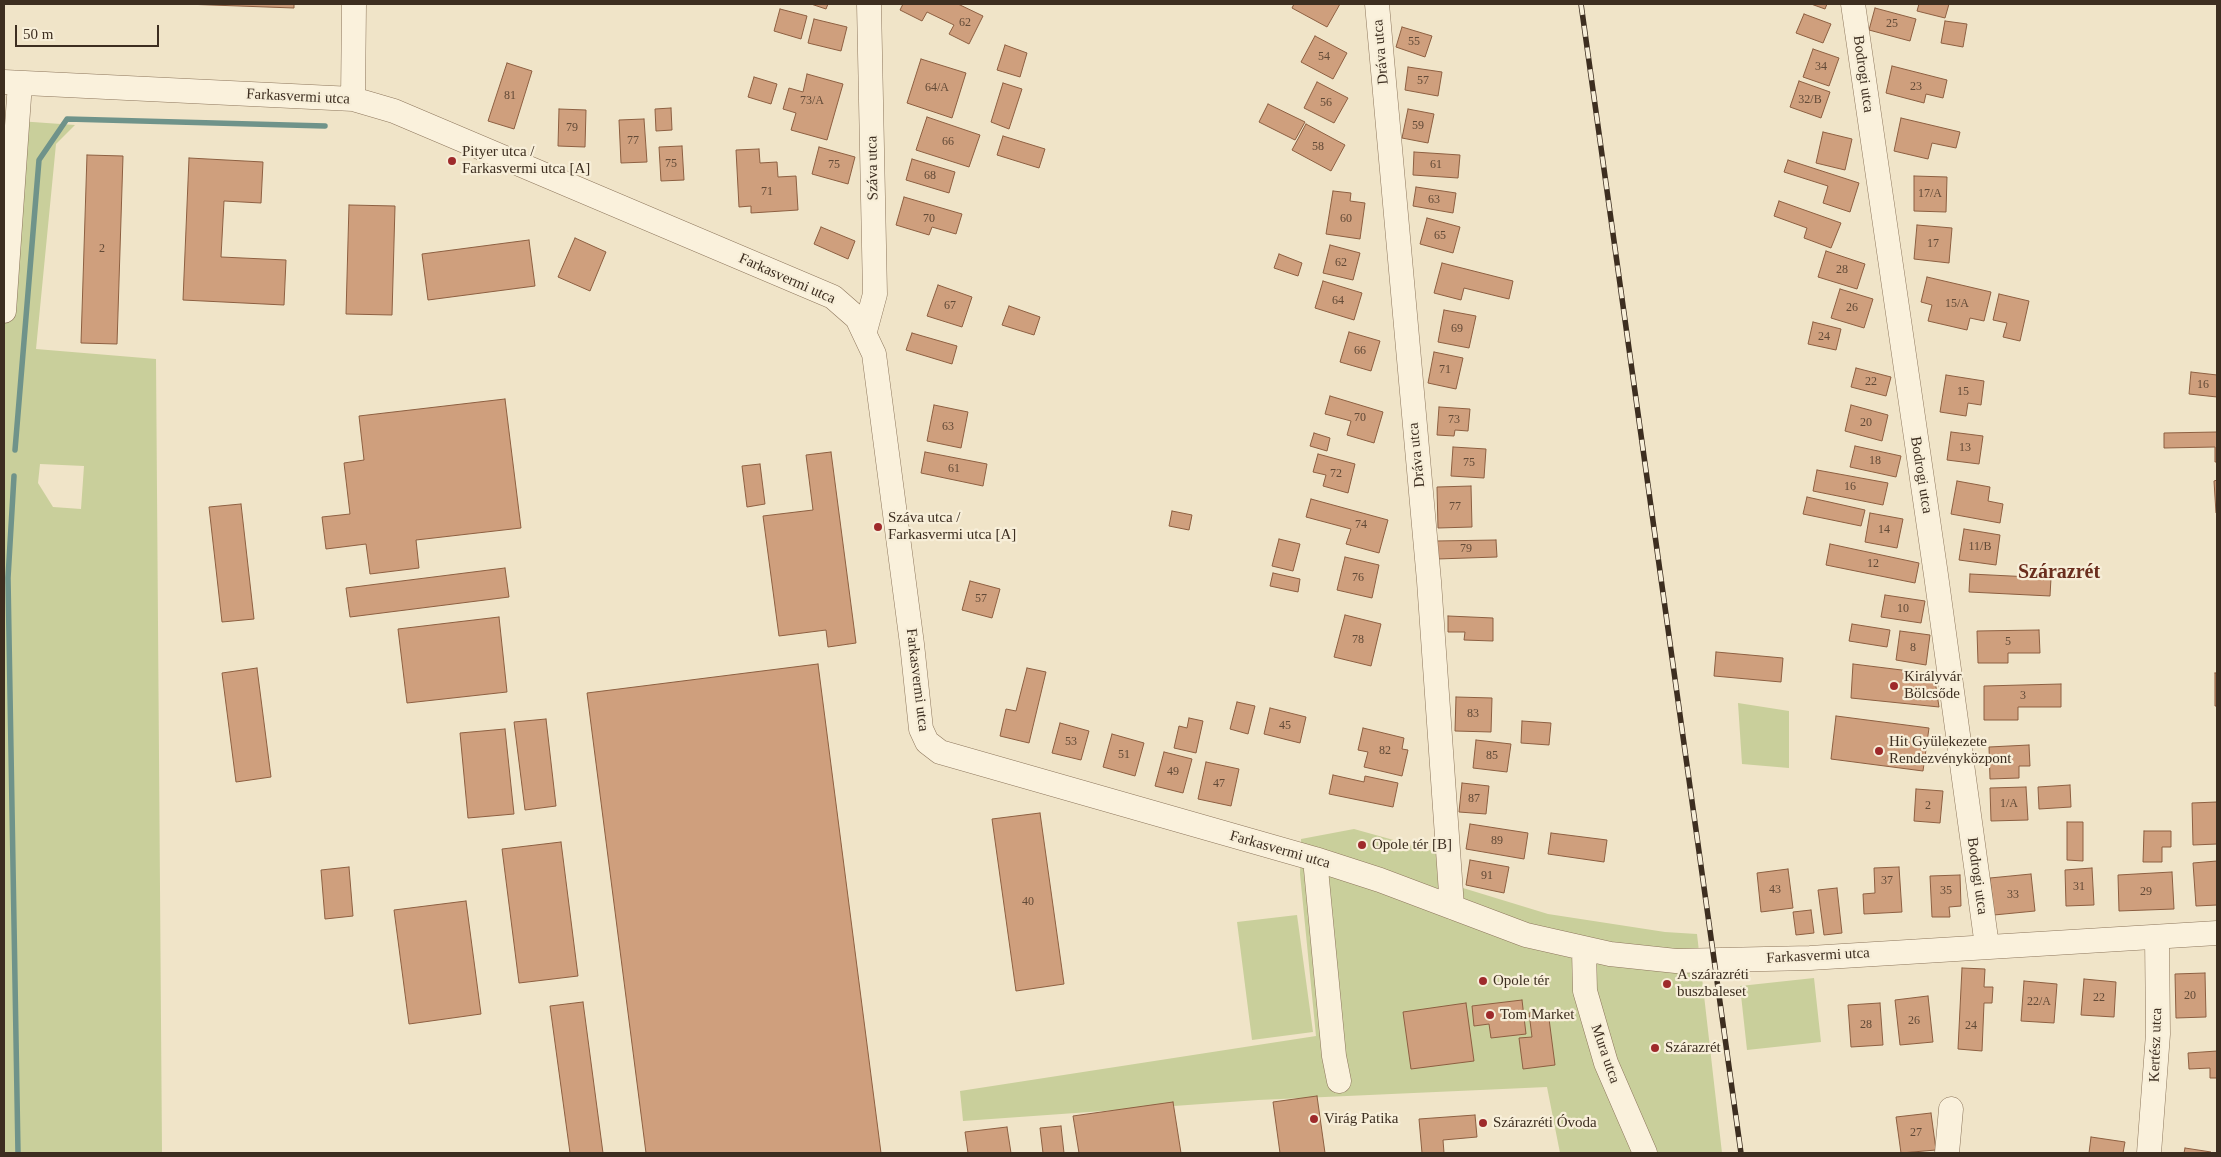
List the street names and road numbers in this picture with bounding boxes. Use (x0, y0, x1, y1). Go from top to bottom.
street label: Dráva utca (1369, 19, 1393, 85)
street label: Bodrogi utca (1849, 34, 1877, 114)
street label: Farkasvermi utca (246, 85, 350, 109)
street label: Száva utca (863, 136, 883, 200)
street label: Farkasvermi utca (736, 250, 838, 308)
street label: Dráva utca (1405, 422, 1429, 488)
street label: Bodrogi utca (1906, 435, 1936, 515)
street label: Farkasvermi utca (902, 627, 932, 733)
street label: Farkasvermi utca (1228, 827, 1332, 873)
street label: Bodrogi utca (1963, 836, 1991, 916)
street label: Farkasvermi utca (1766, 944, 1870, 968)
street label: Kertész utca (2146, 1007, 2166, 1083)
street label: Mura utca (1587, 1022, 1623, 1086)

